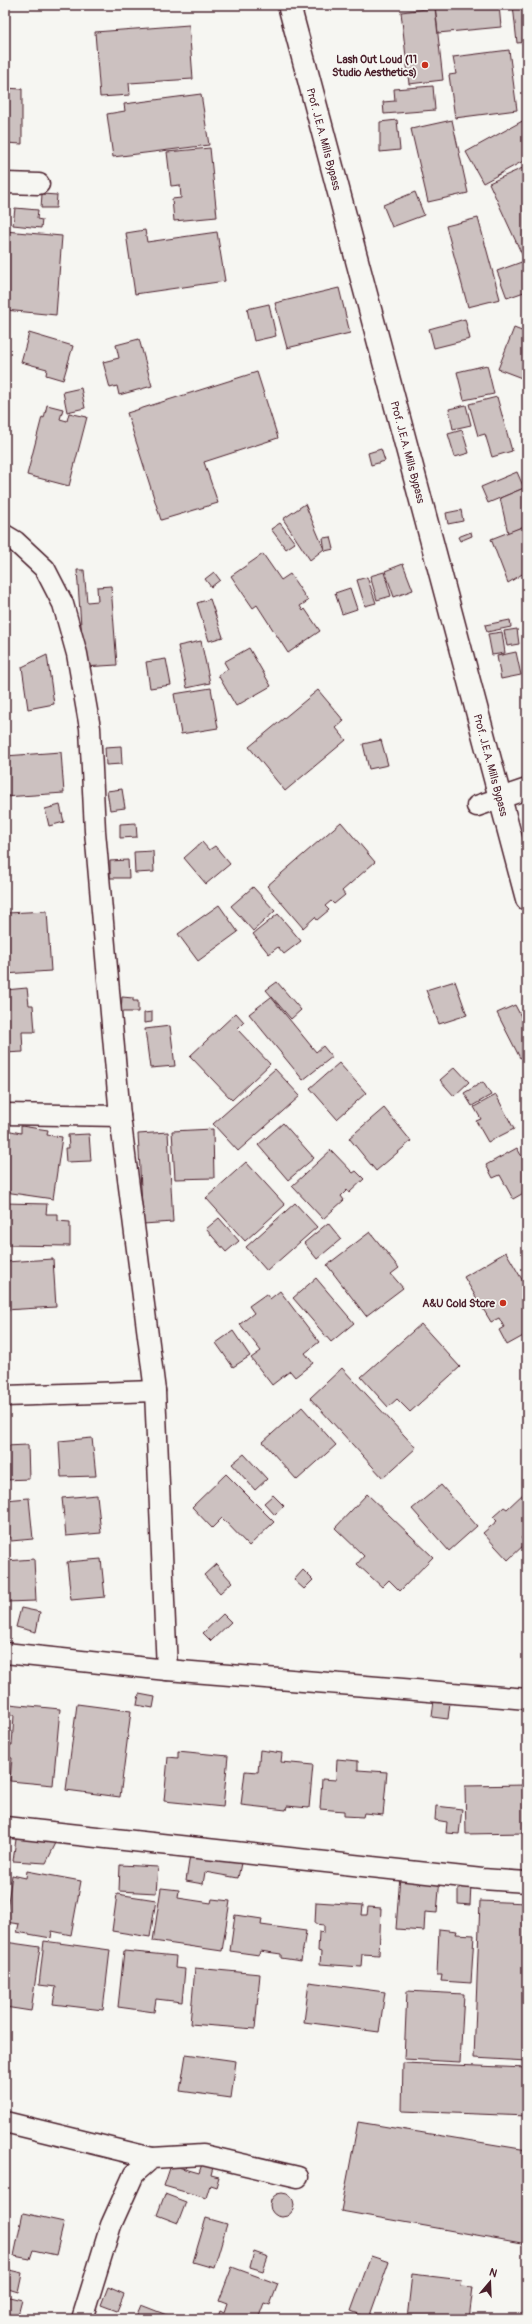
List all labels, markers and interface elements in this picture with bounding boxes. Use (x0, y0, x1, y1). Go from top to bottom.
place label: Lash Out Loud (11 Studio Aesthetics) (332, 53, 417, 79)
marker: Lash Out Loud (11 Studio Aesthetics) (420, 60, 430, 70)
street label: Prof. J.E.A. Mills Bypass (304, 87, 343, 192)
street label: Prof. J.E.A. Mills Bypass (388, 400, 427, 505)
street label: Prof. J.E.A. Mills Bypass (471, 713, 510, 818)
place label: A&U Cold Store (422, 1297, 496, 1310)
marker: A&U Cold Store (498, 1298, 508, 1308)
north arrow (470, 2262, 510, 2302)
text: N (487, 2266, 499, 2281)

